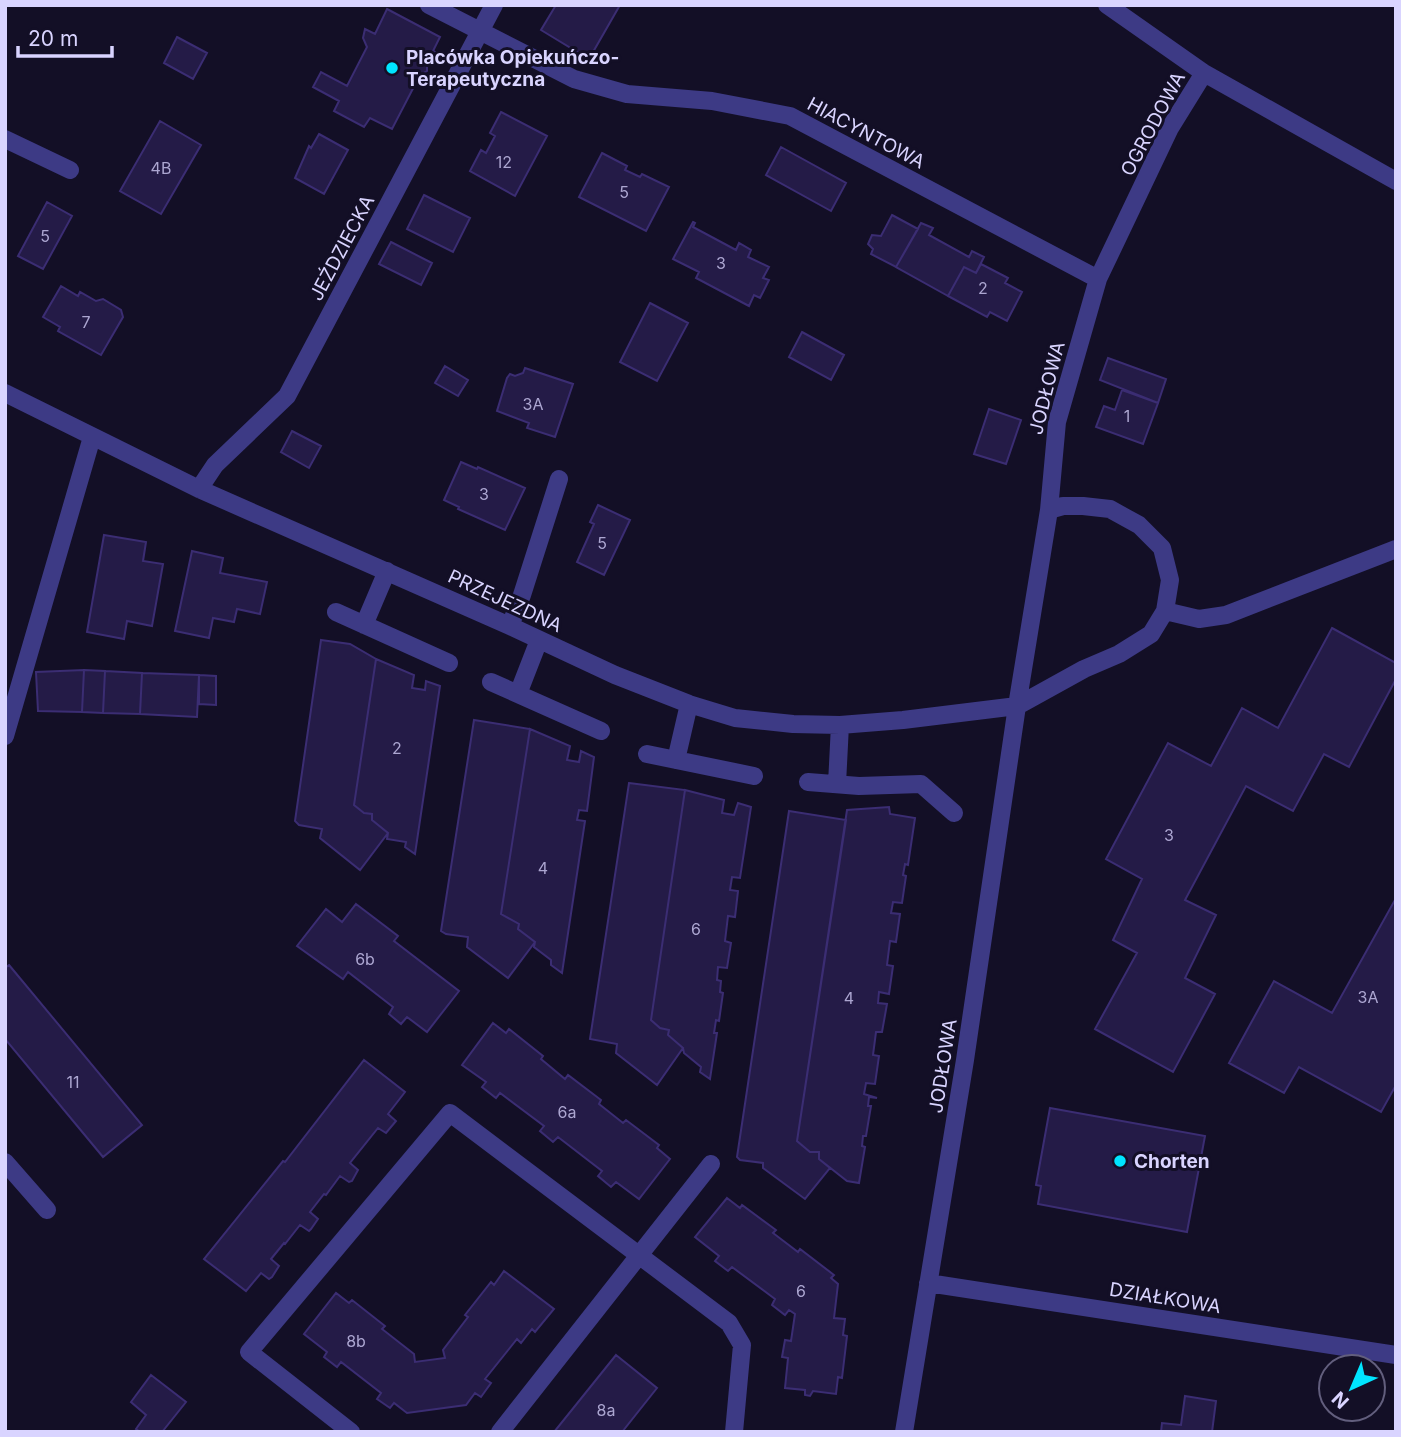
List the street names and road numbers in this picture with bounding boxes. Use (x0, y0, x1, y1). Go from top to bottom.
street label: OGRODOWA (1116, 68, 1190, 180)
street label: HIACYNTOWA (803, 92, 929, 174)
street label: JEŹDZIECKA (304, 191, 379, 305)
street label: JODŁOWA (1024, 339, 1070, 437)
street label: PRZEJEZDNA (444, 565, 566, 637)
street label: JODŁOWA (924, 1017, 962, 1115)
street label: DZIAŁKOWA (1108, 1278, 1222, 1318)

